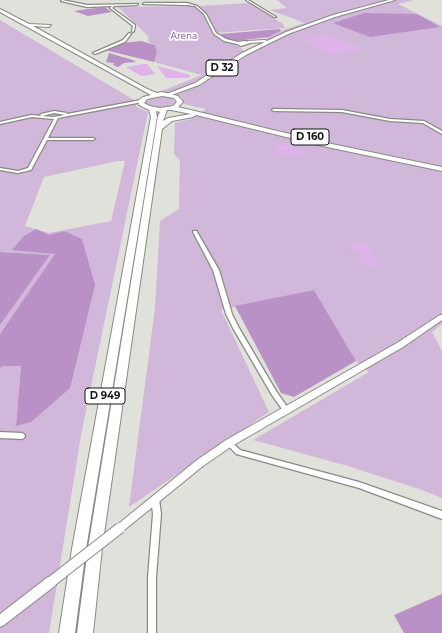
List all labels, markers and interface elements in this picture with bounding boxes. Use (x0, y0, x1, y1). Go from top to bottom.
park label: Arena (171, 31, 197, 41)
road number: D 32 (206, 60, 238, 76)
road number: D 160 (291, 129, 329, 145)
road number: D 949 (85, 388, 125, 404)

